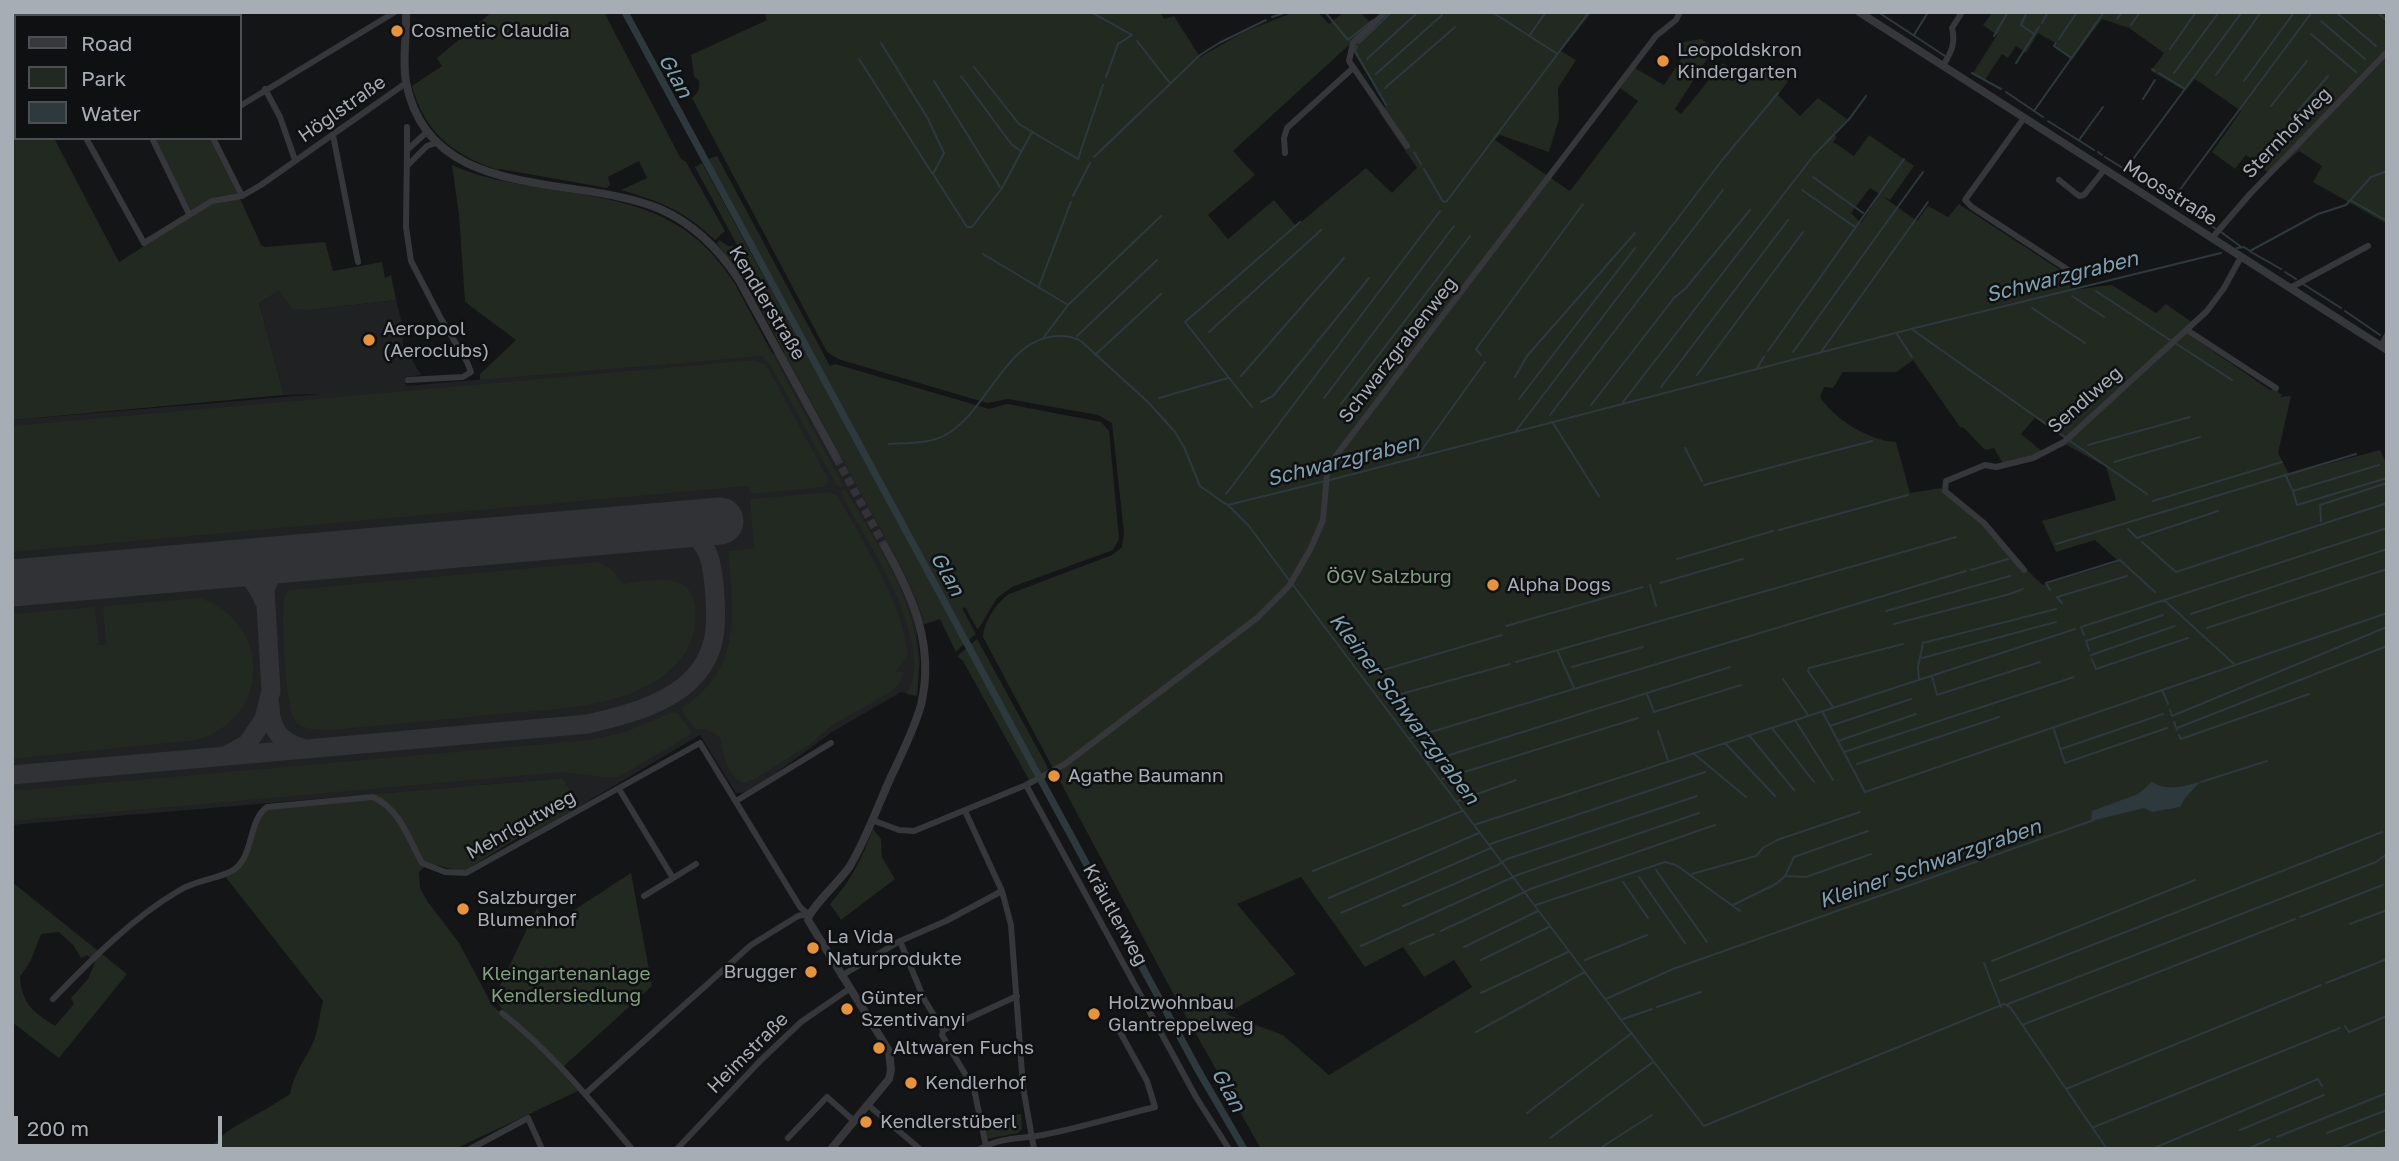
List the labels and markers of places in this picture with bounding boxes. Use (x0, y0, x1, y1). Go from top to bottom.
place label: Cosmetic Claudia (411, 20, 570, 42)
marker: Cosmetic Claudia (389, 23, 405, 39)
place label: Leopoldskron Kindergarten (1677, 39, 1802, 83)
marker: Leopoldskron Kindergarten (1655, 53, 1671, 69)
place label: Aeropool (Aeroclubs) (383, 318, 489, 362)
marker: Aeropool (Aeroclubs) (361, 332, 377, 348)
place label: Alpha Dogs (1507, 574, 1611, 596)
marker: Alpha Dogs (1485, 577, 1501, 593)
place label: Agathe Baumann (1068, 765, 1224, 787)
marker: Agathe Baumann (1046, 768, 1062, 784)
place label: Salzburger Blumenhof (477, 887, 577, 931)
marker: Salzburger Blumenhof (455, 901, 471, 917)
place label: La Vida Naturprodukte (827, 926, 962, 970)
marker: La Vida Naturprodukte (805, 940, 821, 956)
place label: Brugger (724, 961, 797, 983)
marker: Brugger (803, 964, 819, 980)
place label: Günter Szentivanyi (861, 987, 966, 1031)
place label: Holzwohnbau Glantreppelweg (1108, 992, 1254, 1036)
marker: Günter Szentivanyi (839, 1001, 855, 1017)
marker: Holzwohnbau Glantreppelweg (1086, 1006, 1102, 1022)
place label: Altwaren Fuchs (893, 1037, 1034, 1059)
marker: Altwaren Fuchs (871, 1040, 887, 1056)
place label: Kendlerhof (925, 1072, 1026, 1094)
marker: Kendlerhof (903, 1075, 919, 1091)
place label: Kendlerstüberl (880, 1111, 1017, 1133)
marker: Kendlerstüberl (858, 1114, 874, 1130)

